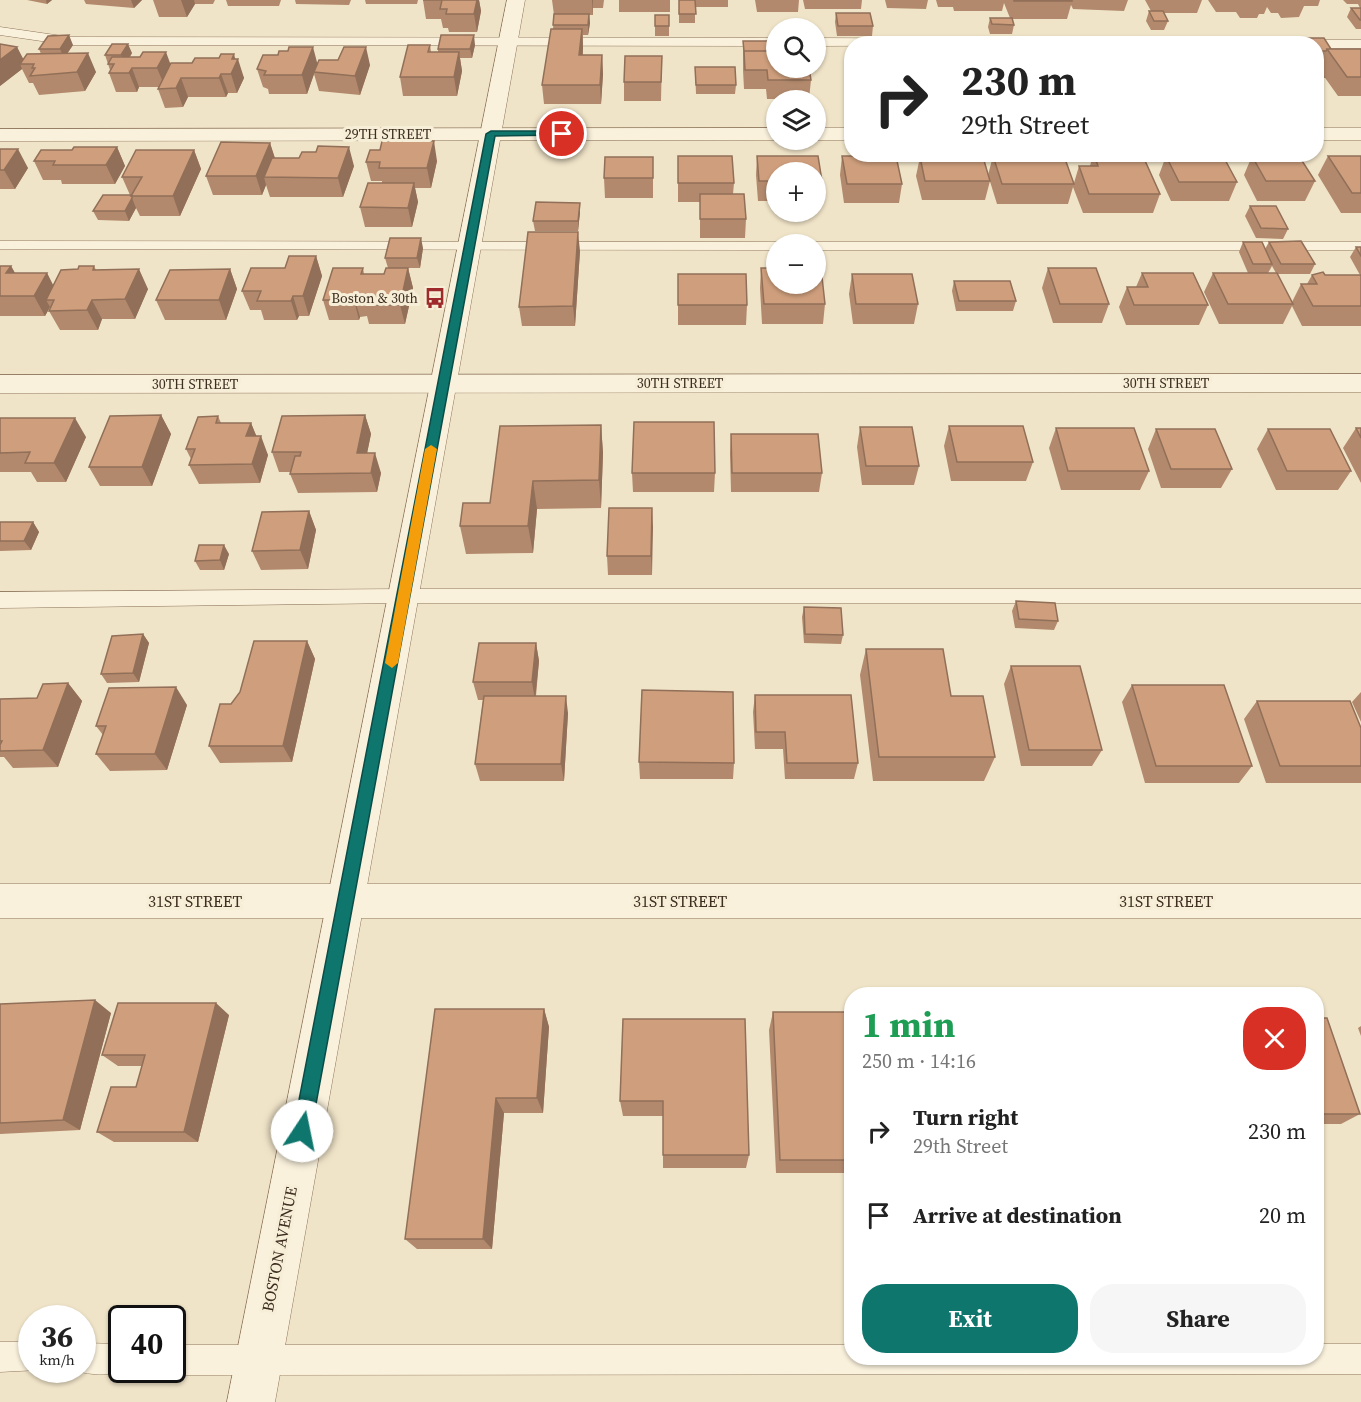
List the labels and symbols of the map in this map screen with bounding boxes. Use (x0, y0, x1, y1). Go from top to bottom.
pin (536, 108, 587, 159)
street label: 29TH STREET (345, 124, 432, 144)
bus stop icon: Boston & 30th (423, 286, 447, 310)
place label: Boston & 30th (331, 288, 418, 308)
street label: 30TH STREET (637, 373, 724, 393)
street label: 30TH STREET (1123, 373, 1210, 393)
street label: 30TH STREET (152, 374, 239, 394)
street label: 31ST STREET (148, 890, 242, 912)
street label: 31ST STREET (633, 890, 727, 912)
street label: 31ST STREET (1119, 890, 1213, 912)
position arrow (270, 1099, 334, 1163)
street label: BOSTON AVENUE (256, 1184, 302, 1313)
speed limit sign: 40 (108, 1305, 186, 1383)

